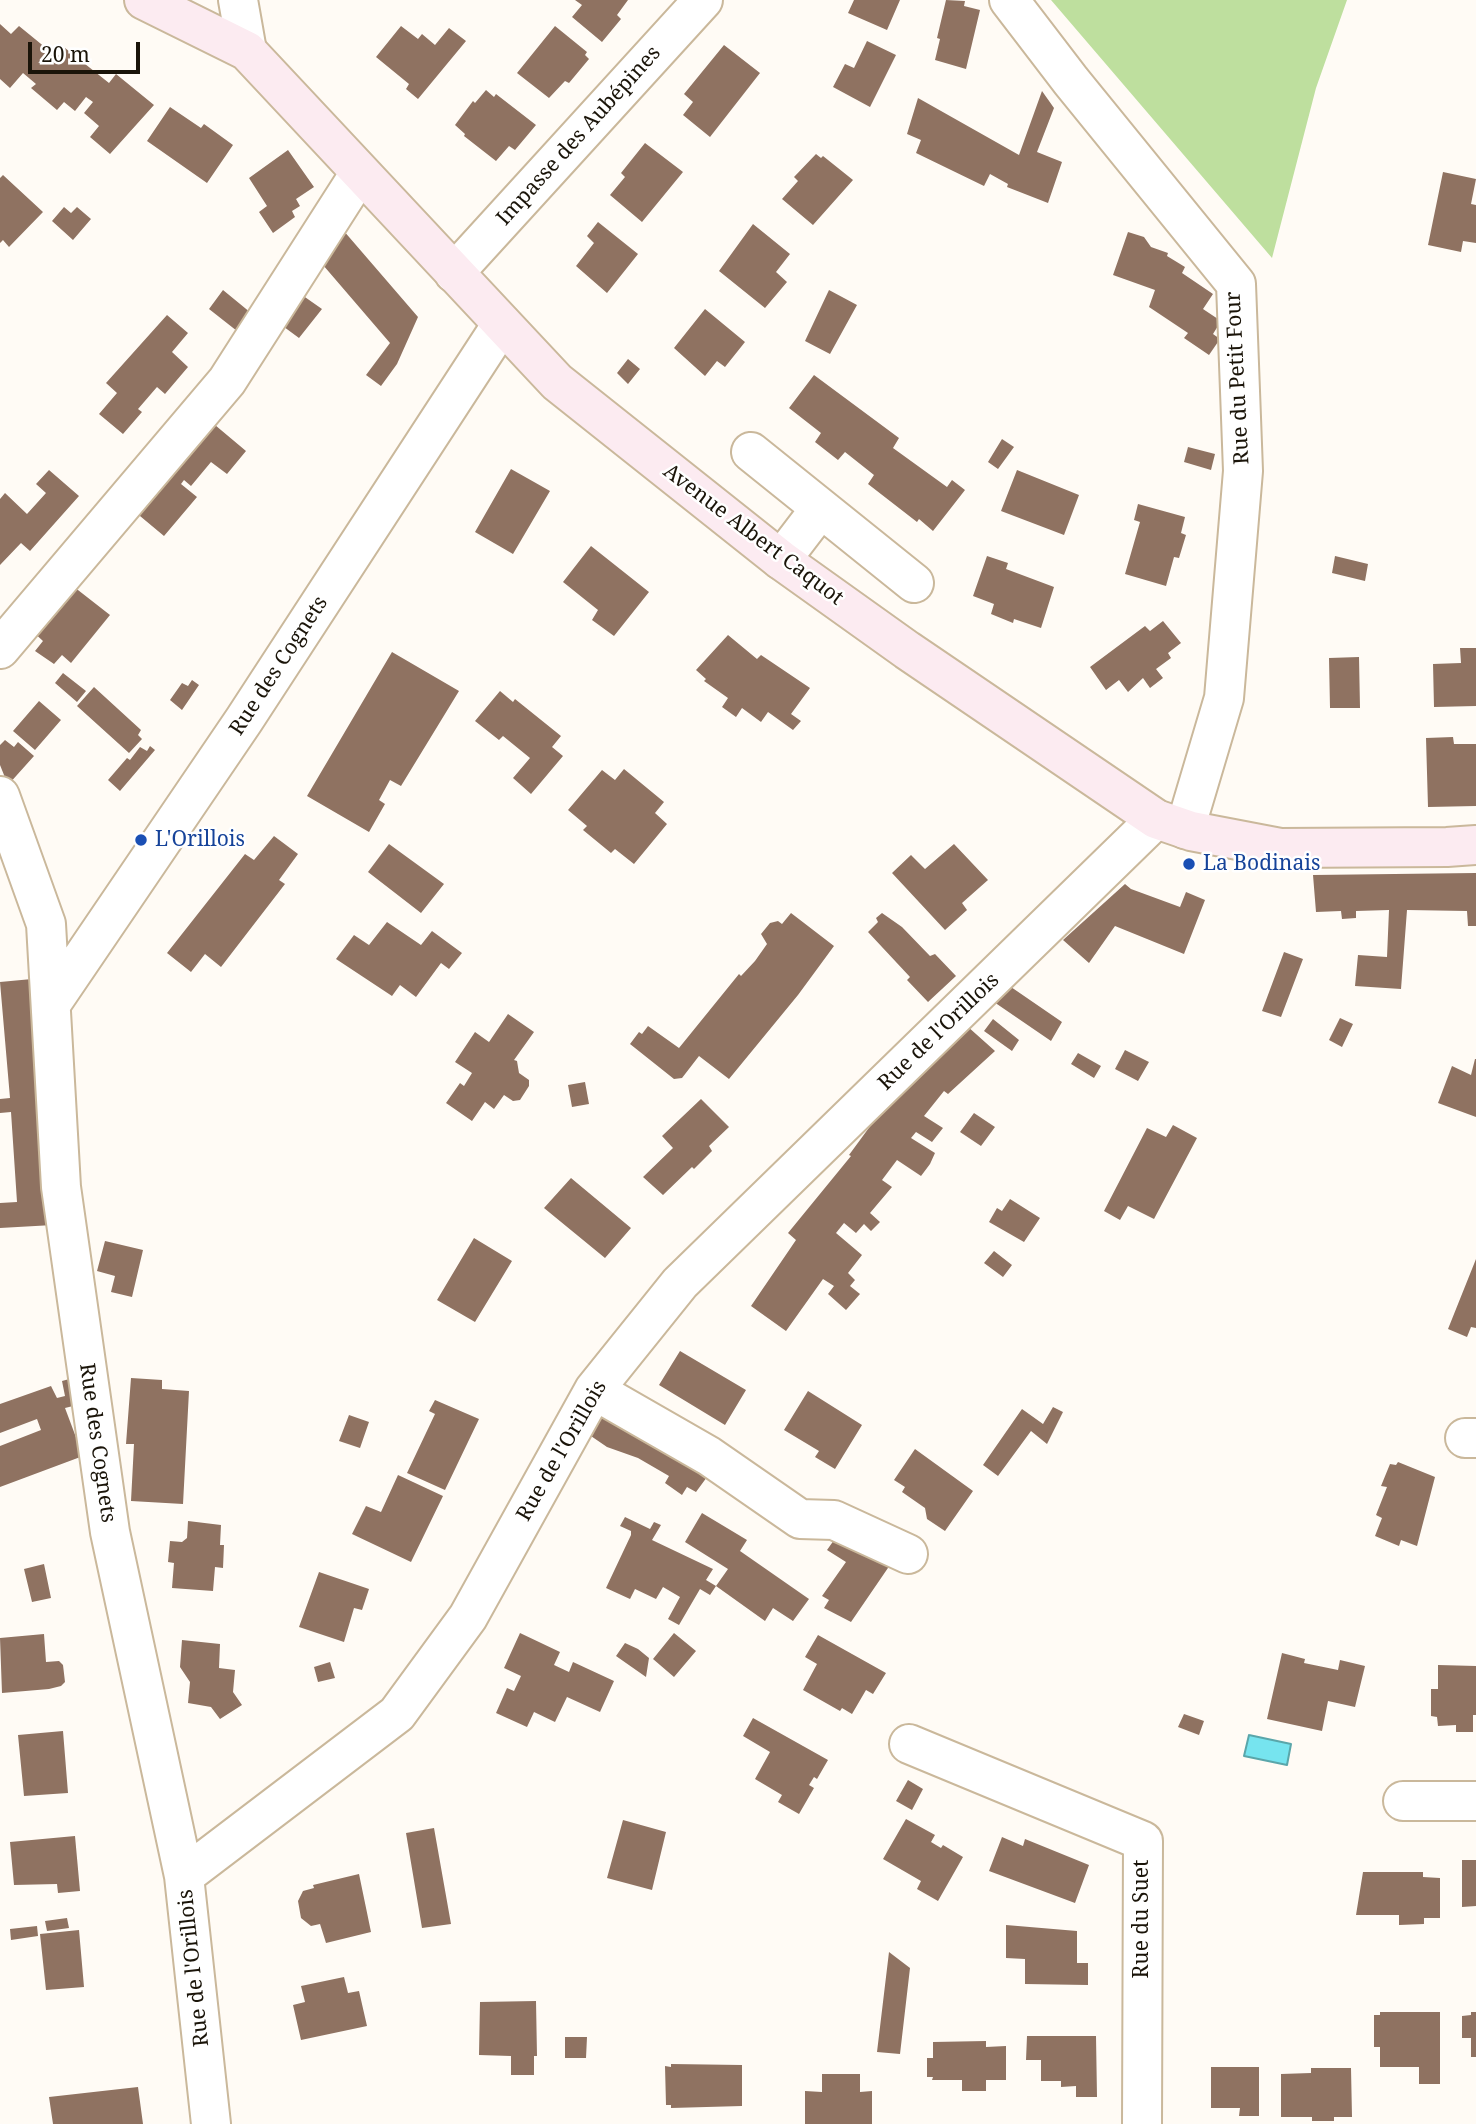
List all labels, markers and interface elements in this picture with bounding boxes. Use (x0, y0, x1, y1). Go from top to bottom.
scale bar (32, 28, 144, 72)
text: 20 m (41, 40, 90, 68)
street label: Impasse des Aubépines (492, 41, 666, 231)
street label: Rue du Petit Four (1221, 291, 1255, 465)
street label: Avenue Albert Caquot (658, 459, 848, 611)
street label: Rue des Cognets (225, 592, 333, 740)
place label: L'Orillois (155, 827, 245, 853)
marker: L'Orillois (133, 832, 149, 848)
place label: La Bodinais (1203, 851, 1320, 877)
marker: La Bodinais (1181, 856, 1197, 872)
street label: Rue de l'Orillois (873, 968, 1005, 1096)
street label: Rue des Cognets (73, 1362, 121, 1524)
street label: Rue de l'Orillois (512, 1376, 612, 1526)
street label: Rue du Suet (1129, 1860, 1155, 1978)
street label: Rue de l'Orillois (173, 1888, 215, 2048)

